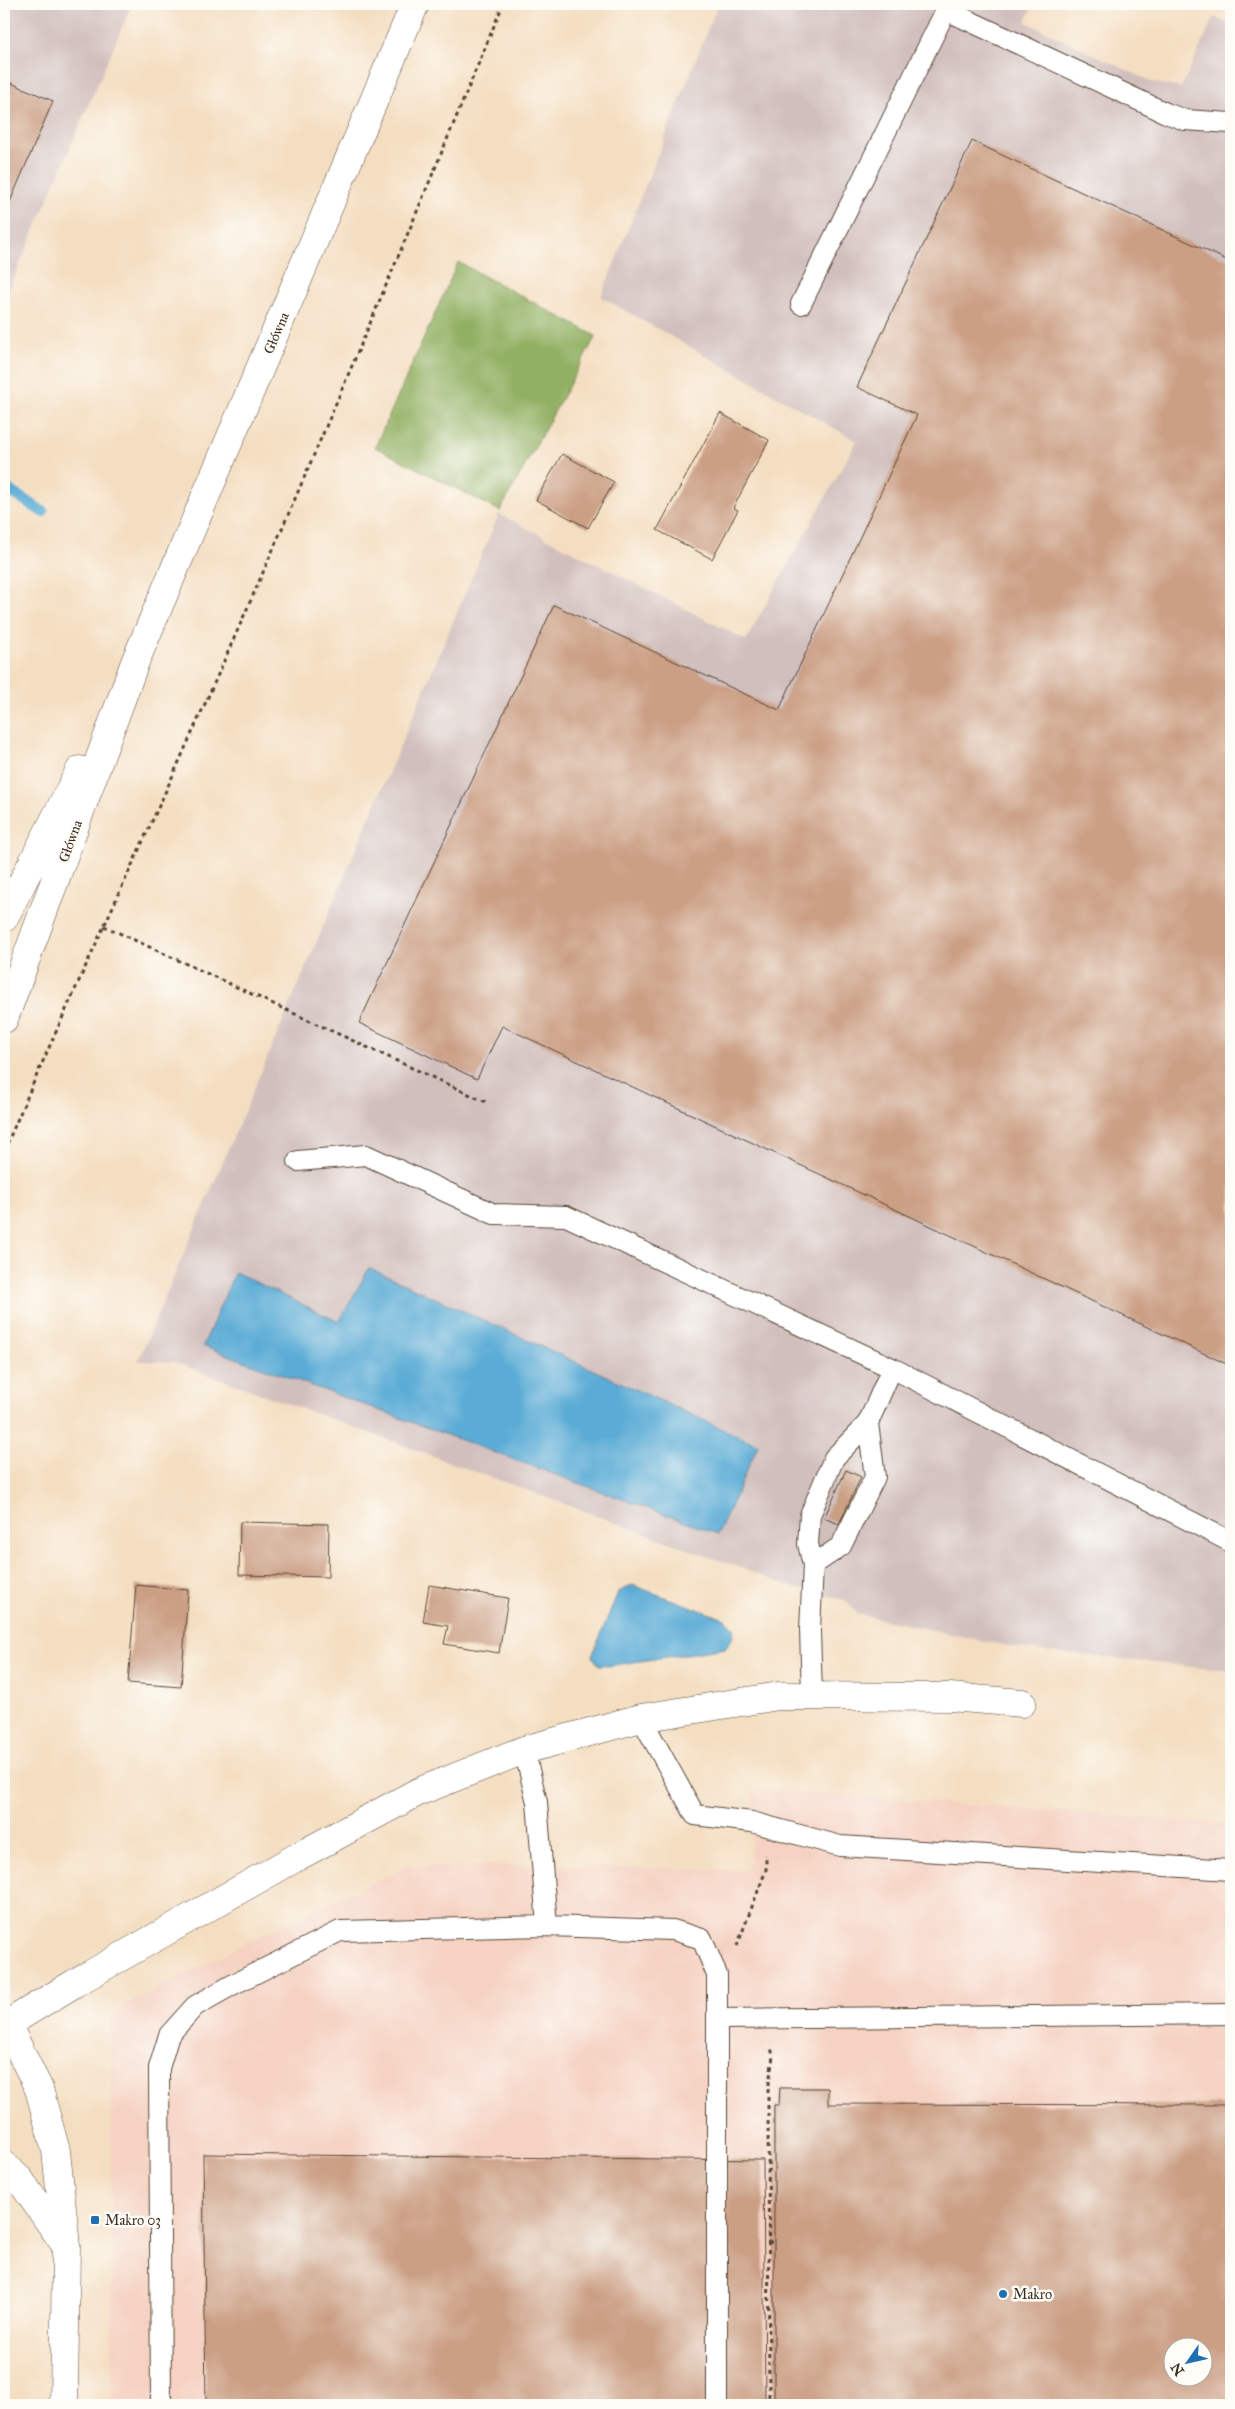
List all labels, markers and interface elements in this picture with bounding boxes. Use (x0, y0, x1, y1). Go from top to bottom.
street label: Główna (260, 310, 293, 357)
street label: Główna (55, 818, 86, 865)
place label: Makro 03 (105, 2212, 161, 2229)
marker: Makro 03 (89, 2214, 101, 2226)
place label: Makro (1013, 2286, 1052, 2303)
marker: Makro (997, 2288, 1009, 2300)
north arrow (1162, 2336, 1212, 2386)
text: N (1167, 2359, 1188, 2379)

